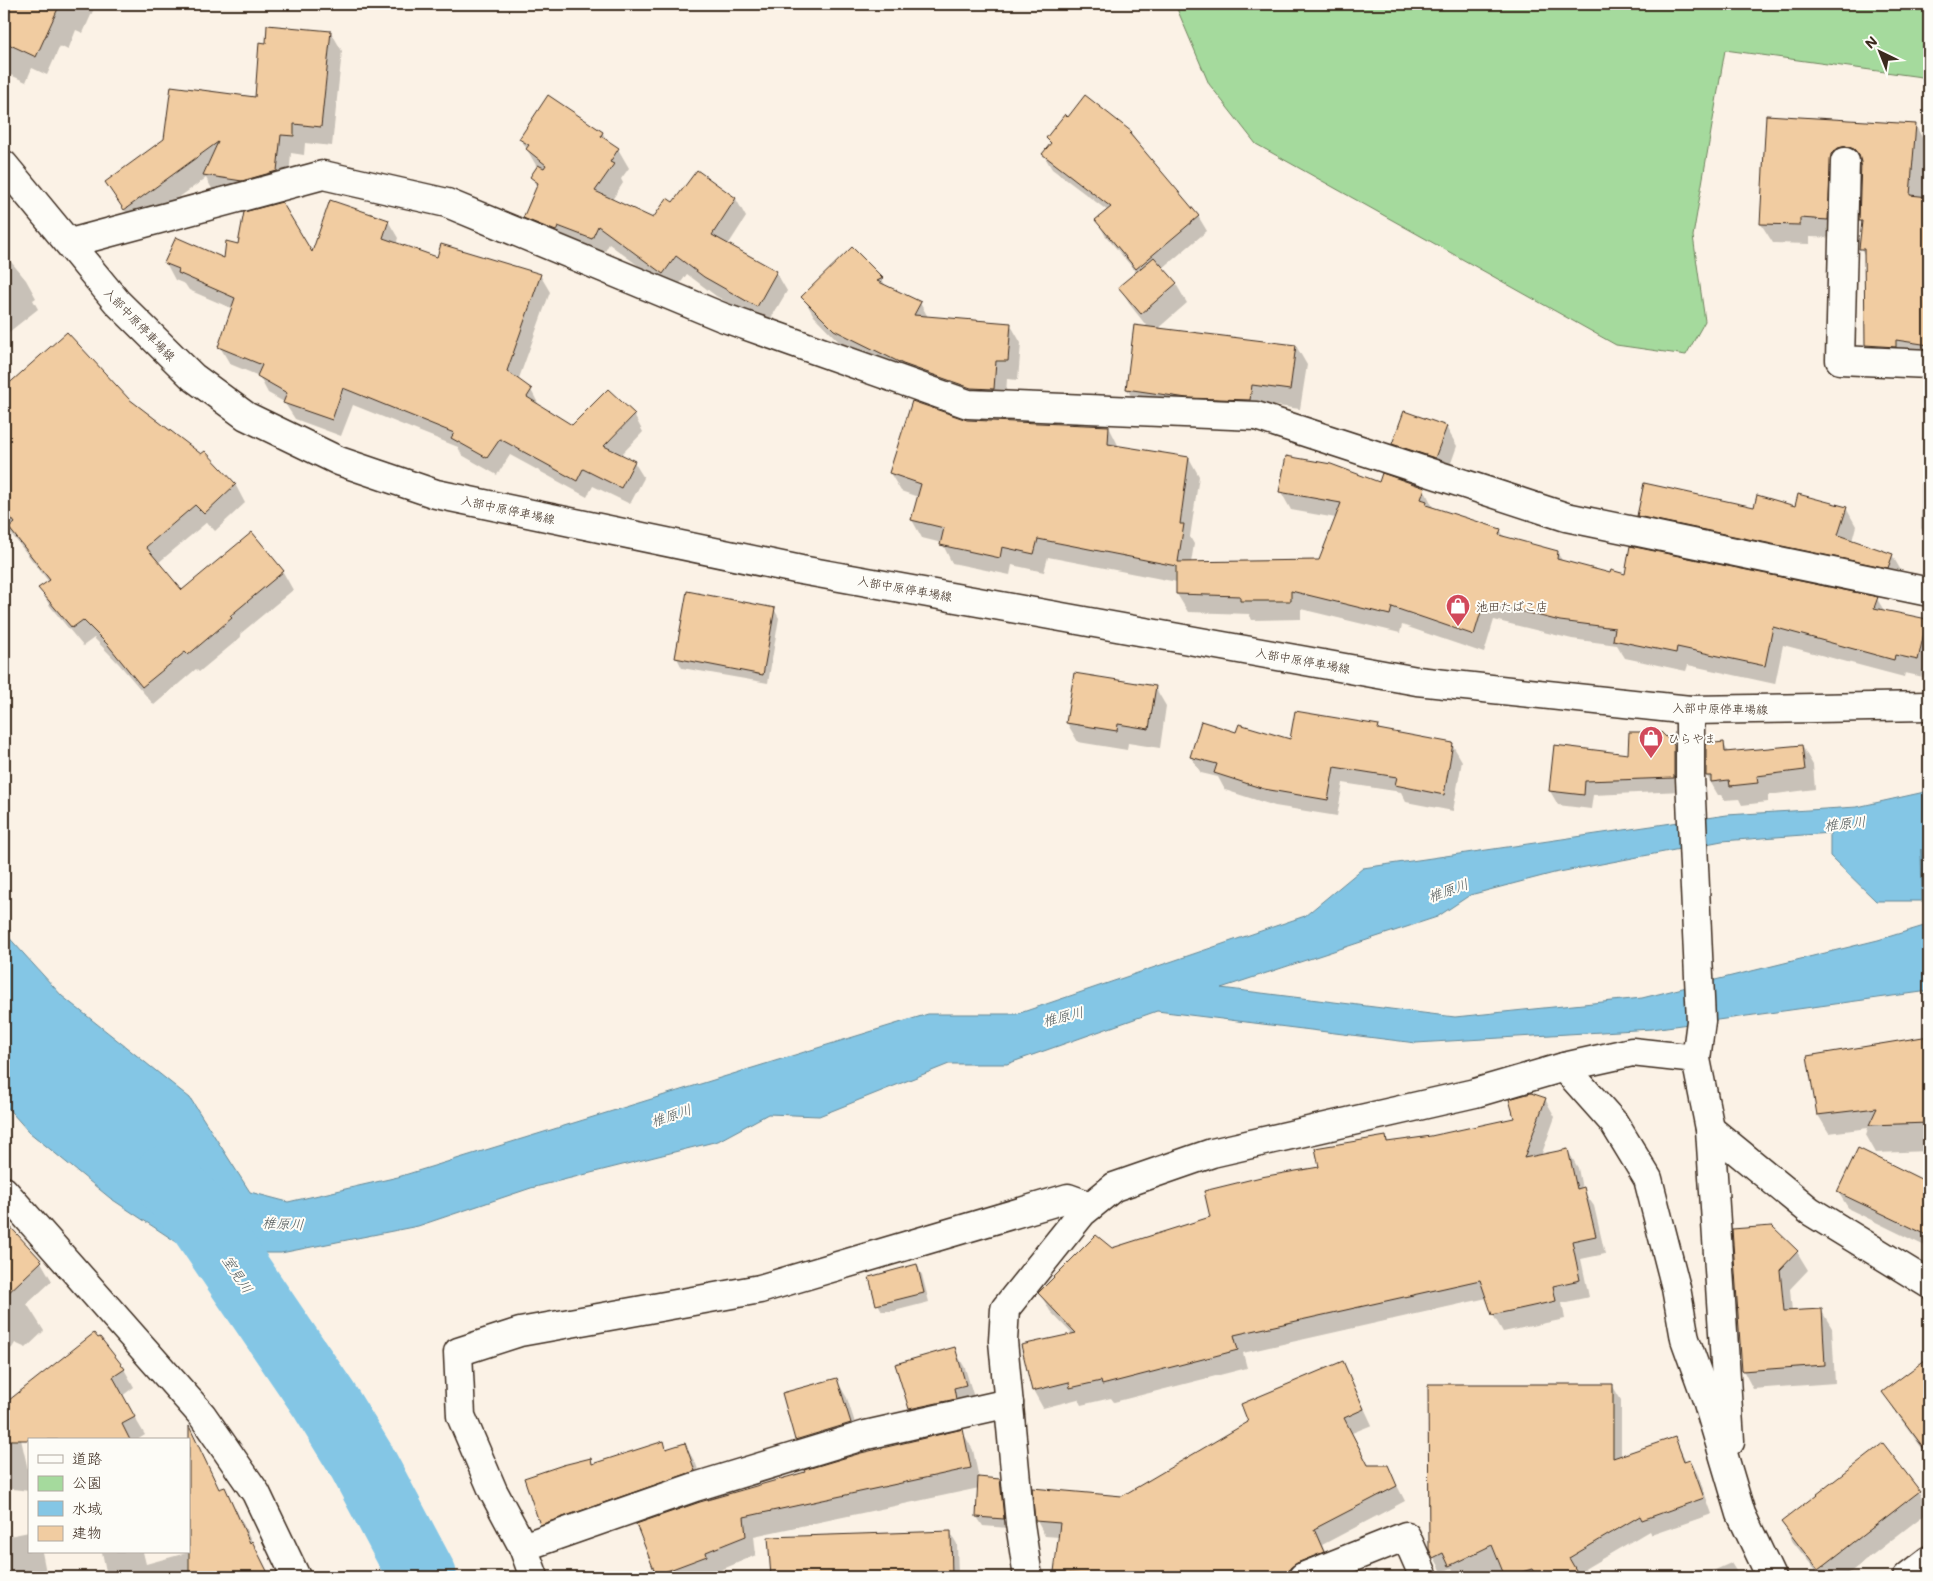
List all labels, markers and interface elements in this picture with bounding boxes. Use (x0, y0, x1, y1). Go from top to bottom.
north arrow (1856, 28, 1906, 78)
text: N (1860, 32, 1881, 53)
street label: 入部中原停車場線 (101, 284, 179, 364)
street label: 入部中原停車場線 (459, 491, 557, 527)
street label: 入部中原停車場線 (856, 572, 954, 604)
shop icon: 池田たばこ店 (1445, 593, 1471, 627)
place label: 池田たばこ店 (1476, 598, 1548, 614)
street label: 入部中原停車場線 (1254, 644, 1352, 676)
street label: 入部中原停車場線 (1672, 699, 1768, 717)
shop icon: ひらやま (1638, 725, 1664, 759)
place label: ひらやま (1668, 730, 1716, 746)
water label: 椎原川 (1823, 811, 1867, 835)
water label: 椎原川 (1425, 874, 1471, 906)
water label: 椎原川 (1040, 1002, 1086, 1030)
water label: 椎原川 (648, 1099, 694, 1131)
water label: 椎原川 (262, 1212, 304, 1234)
water label: 室見川 (218, 1251, 258, 1297)
legend (28, 1438, 190, 1554)
text: 道路 (72, 1448, 102, 1468)
text: 公園 (72, 1472, 102, 1492)
text: 水域 (72, 1498, 102, 1518)
text: 建物 (72, 1522, 102, 1542)

